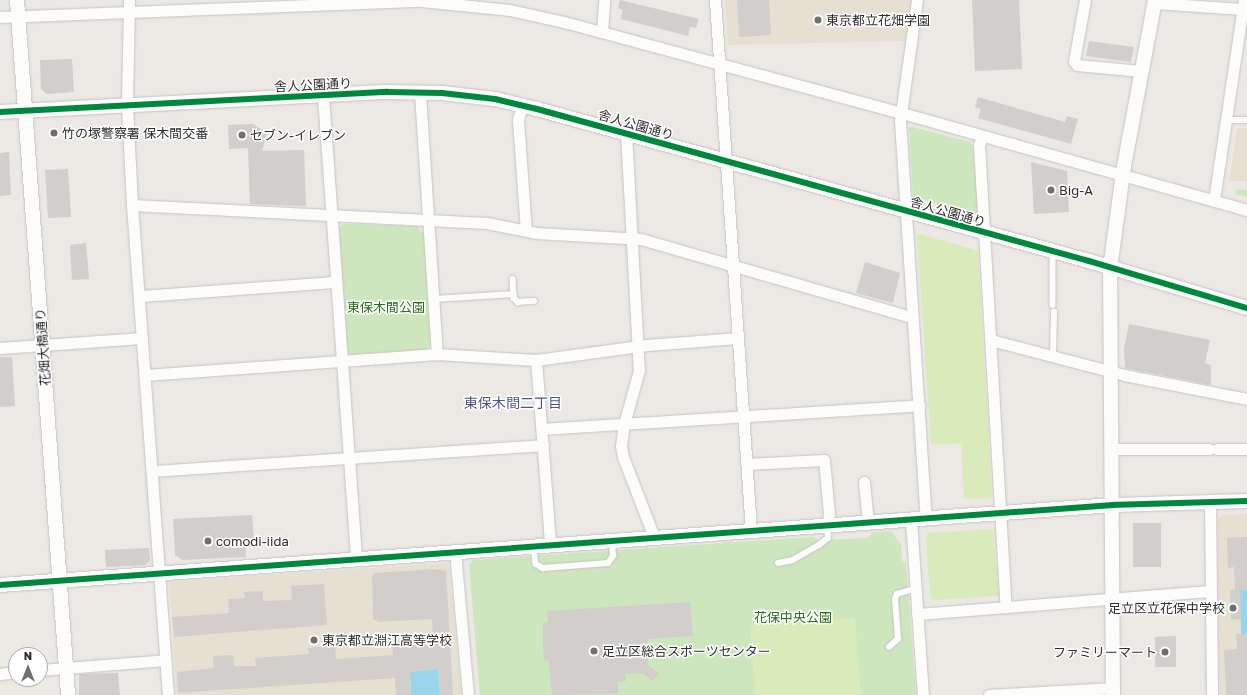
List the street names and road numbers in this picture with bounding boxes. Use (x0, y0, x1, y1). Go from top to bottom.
street label: 舎人公園通り (274, 75, 352, 95)
street label: 舎人公園通り (596, 107, 676, 143)
street label: 舎人公園通り (908, 194, 988, 230)
street label: 花畑大橋通り (32, 308, 54, 386)

